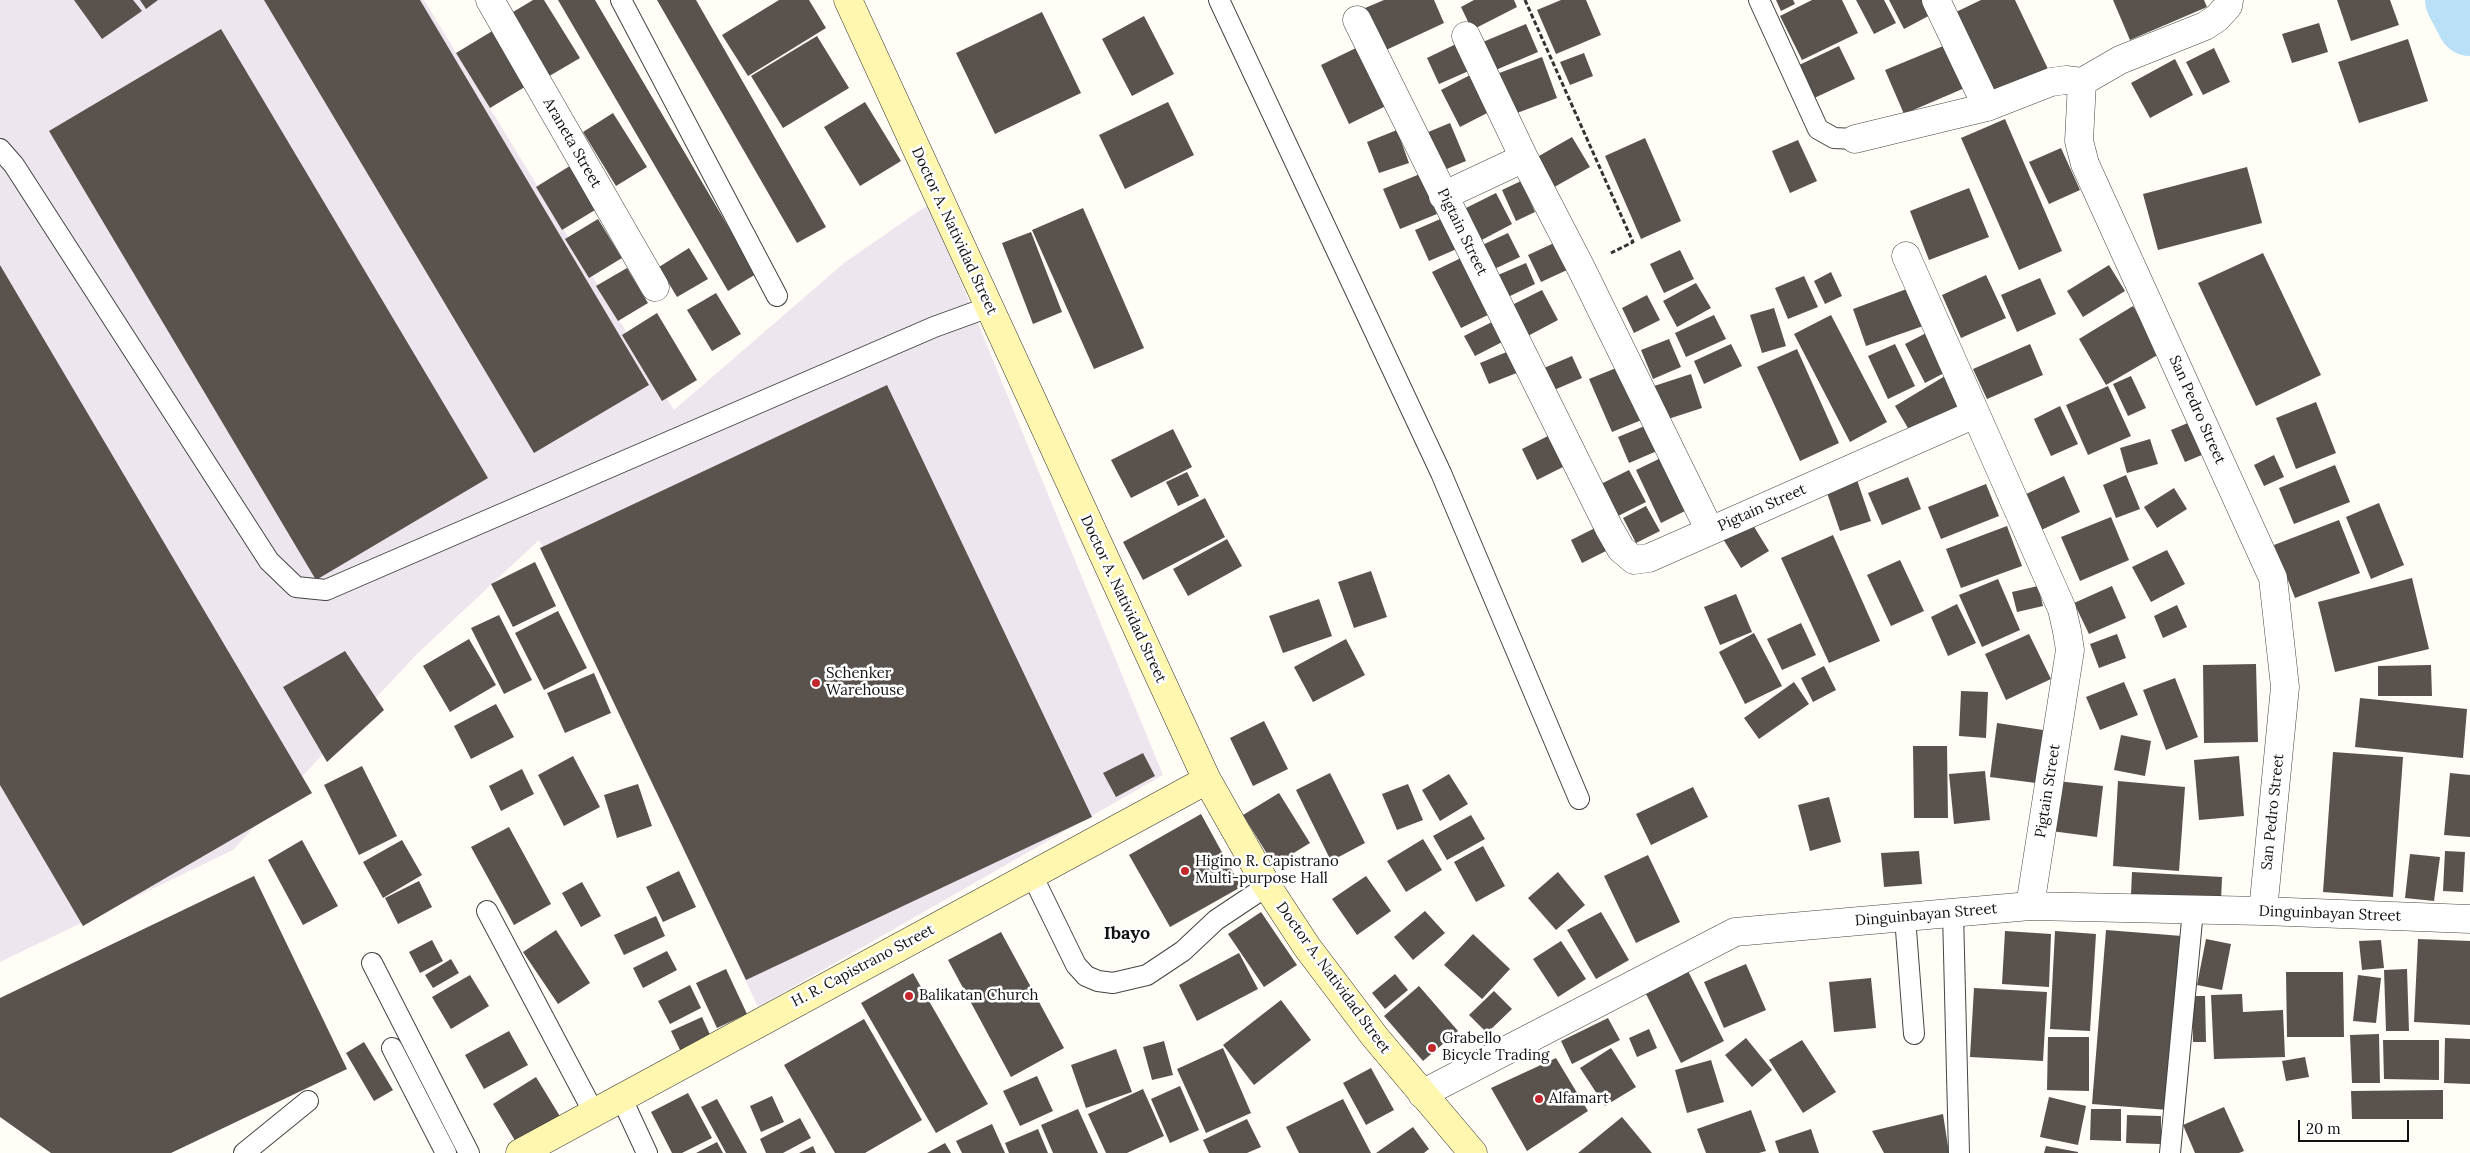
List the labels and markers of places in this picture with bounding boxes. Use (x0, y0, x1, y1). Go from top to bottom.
place label: Schenker Warehouse (826, 665, 904, 700)
marker: Schenker Warehouse (810, 677, 822, 689)
place label: Higino R. Capistrano Multi-purpose Hall (1195, 853, 1339, 888)
marker: Higino R. Capistrano Multi-purpose Hall (1179, 865, 1191, 877)
place label: Balikatan Church (919, 987, 1038, 1005)
marker: Balikatan Church (903, 990, 915, 1002)
place label: Grabello Bicycle Trading (1442, 1030, 1549, 1065)
marker: Grabello Bicycle Trading (1426, 1042, 1438, 1054)
place label: Alfamart (1549, 1090, 1609, 1108)
marker: Alfamart (1533, 1093, 1545, 1105)

